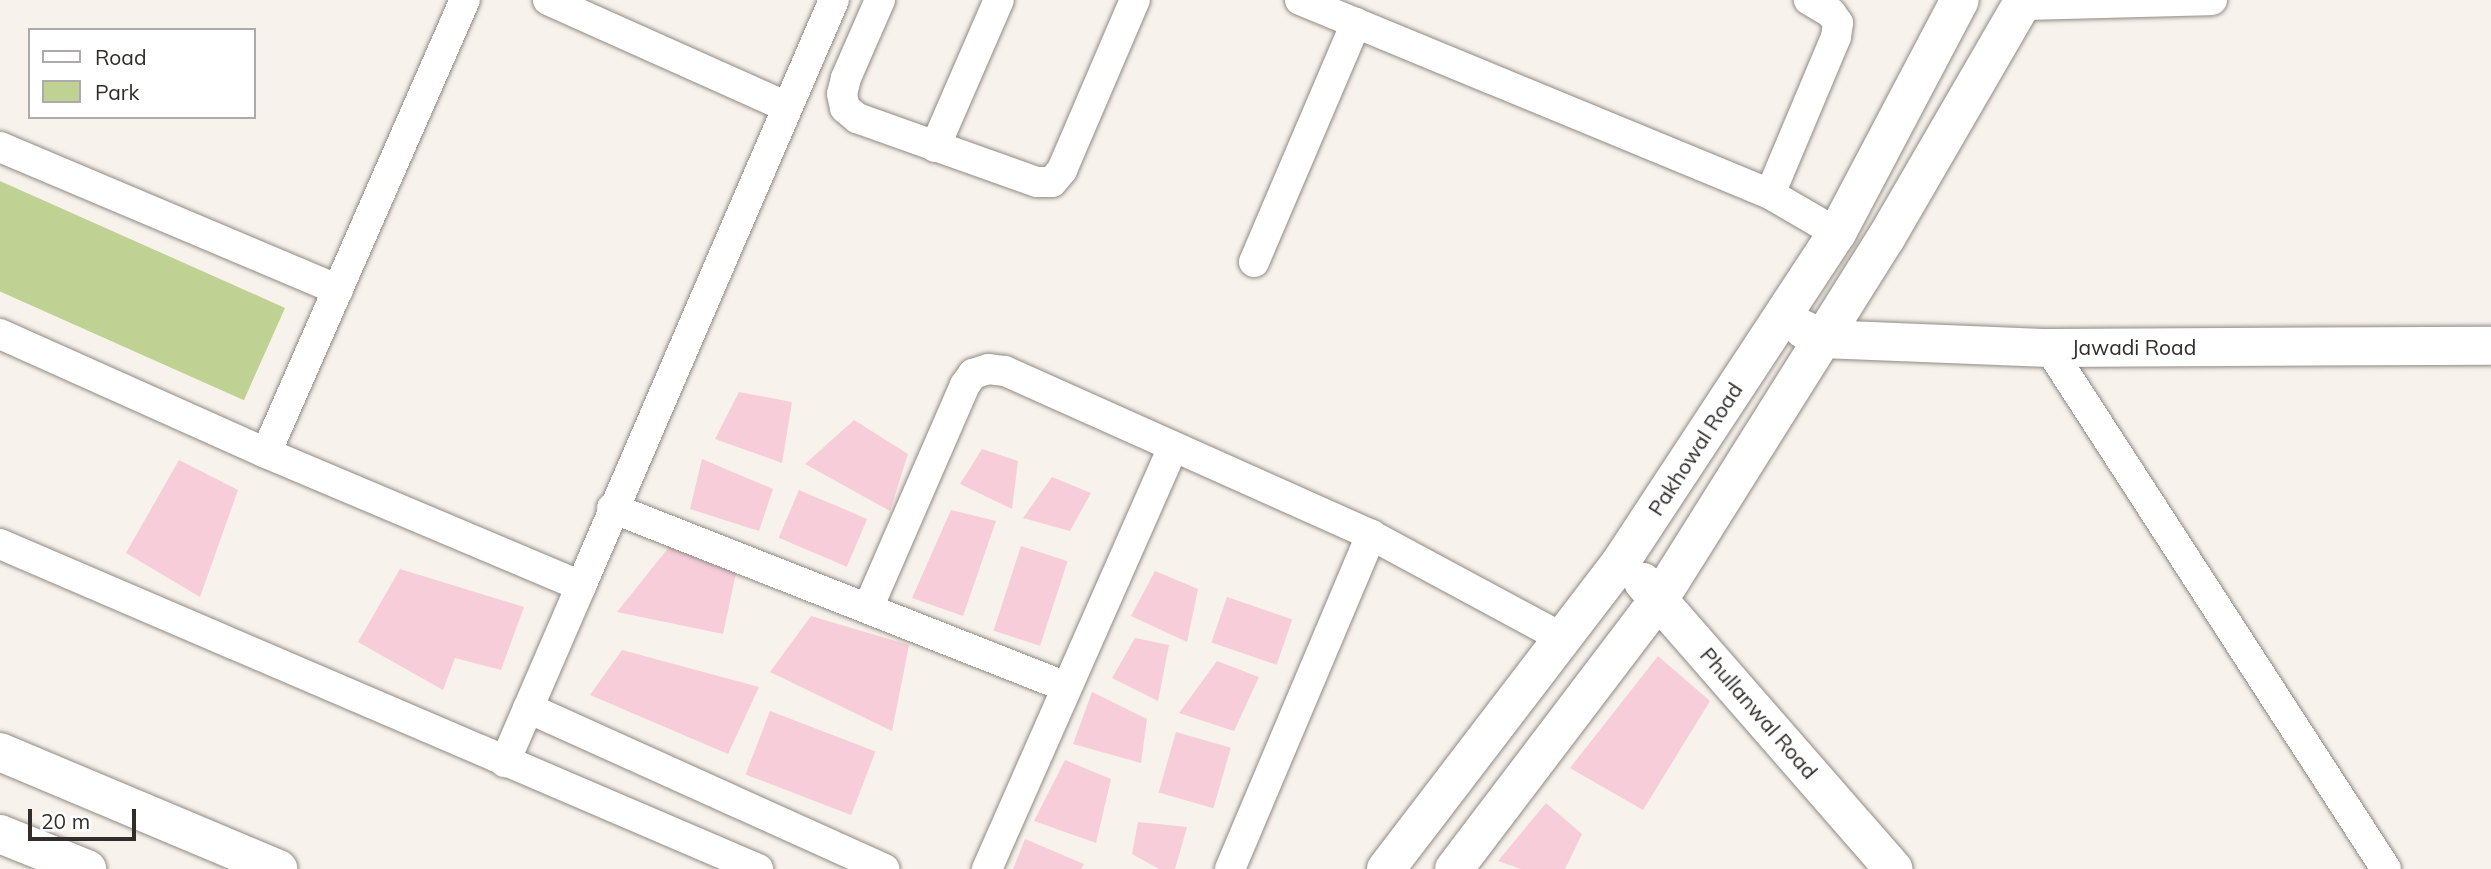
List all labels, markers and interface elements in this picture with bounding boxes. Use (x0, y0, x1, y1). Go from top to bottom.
legend (28, 28, 256, 119)
text: Road (95, 44, 146, 70)
text: Park (95, 79, 139, 105)
street label: Jawadi Road (2072, 334, 2196, 360)
street label: Pakhowal Road (1643, 378, 1747, 520)
street label: Phullanwal Road (1695, 642, 1823, 784)
scale bar (32, 796, 140, 840)
text: 20 m (41, 808, 90, 834)

